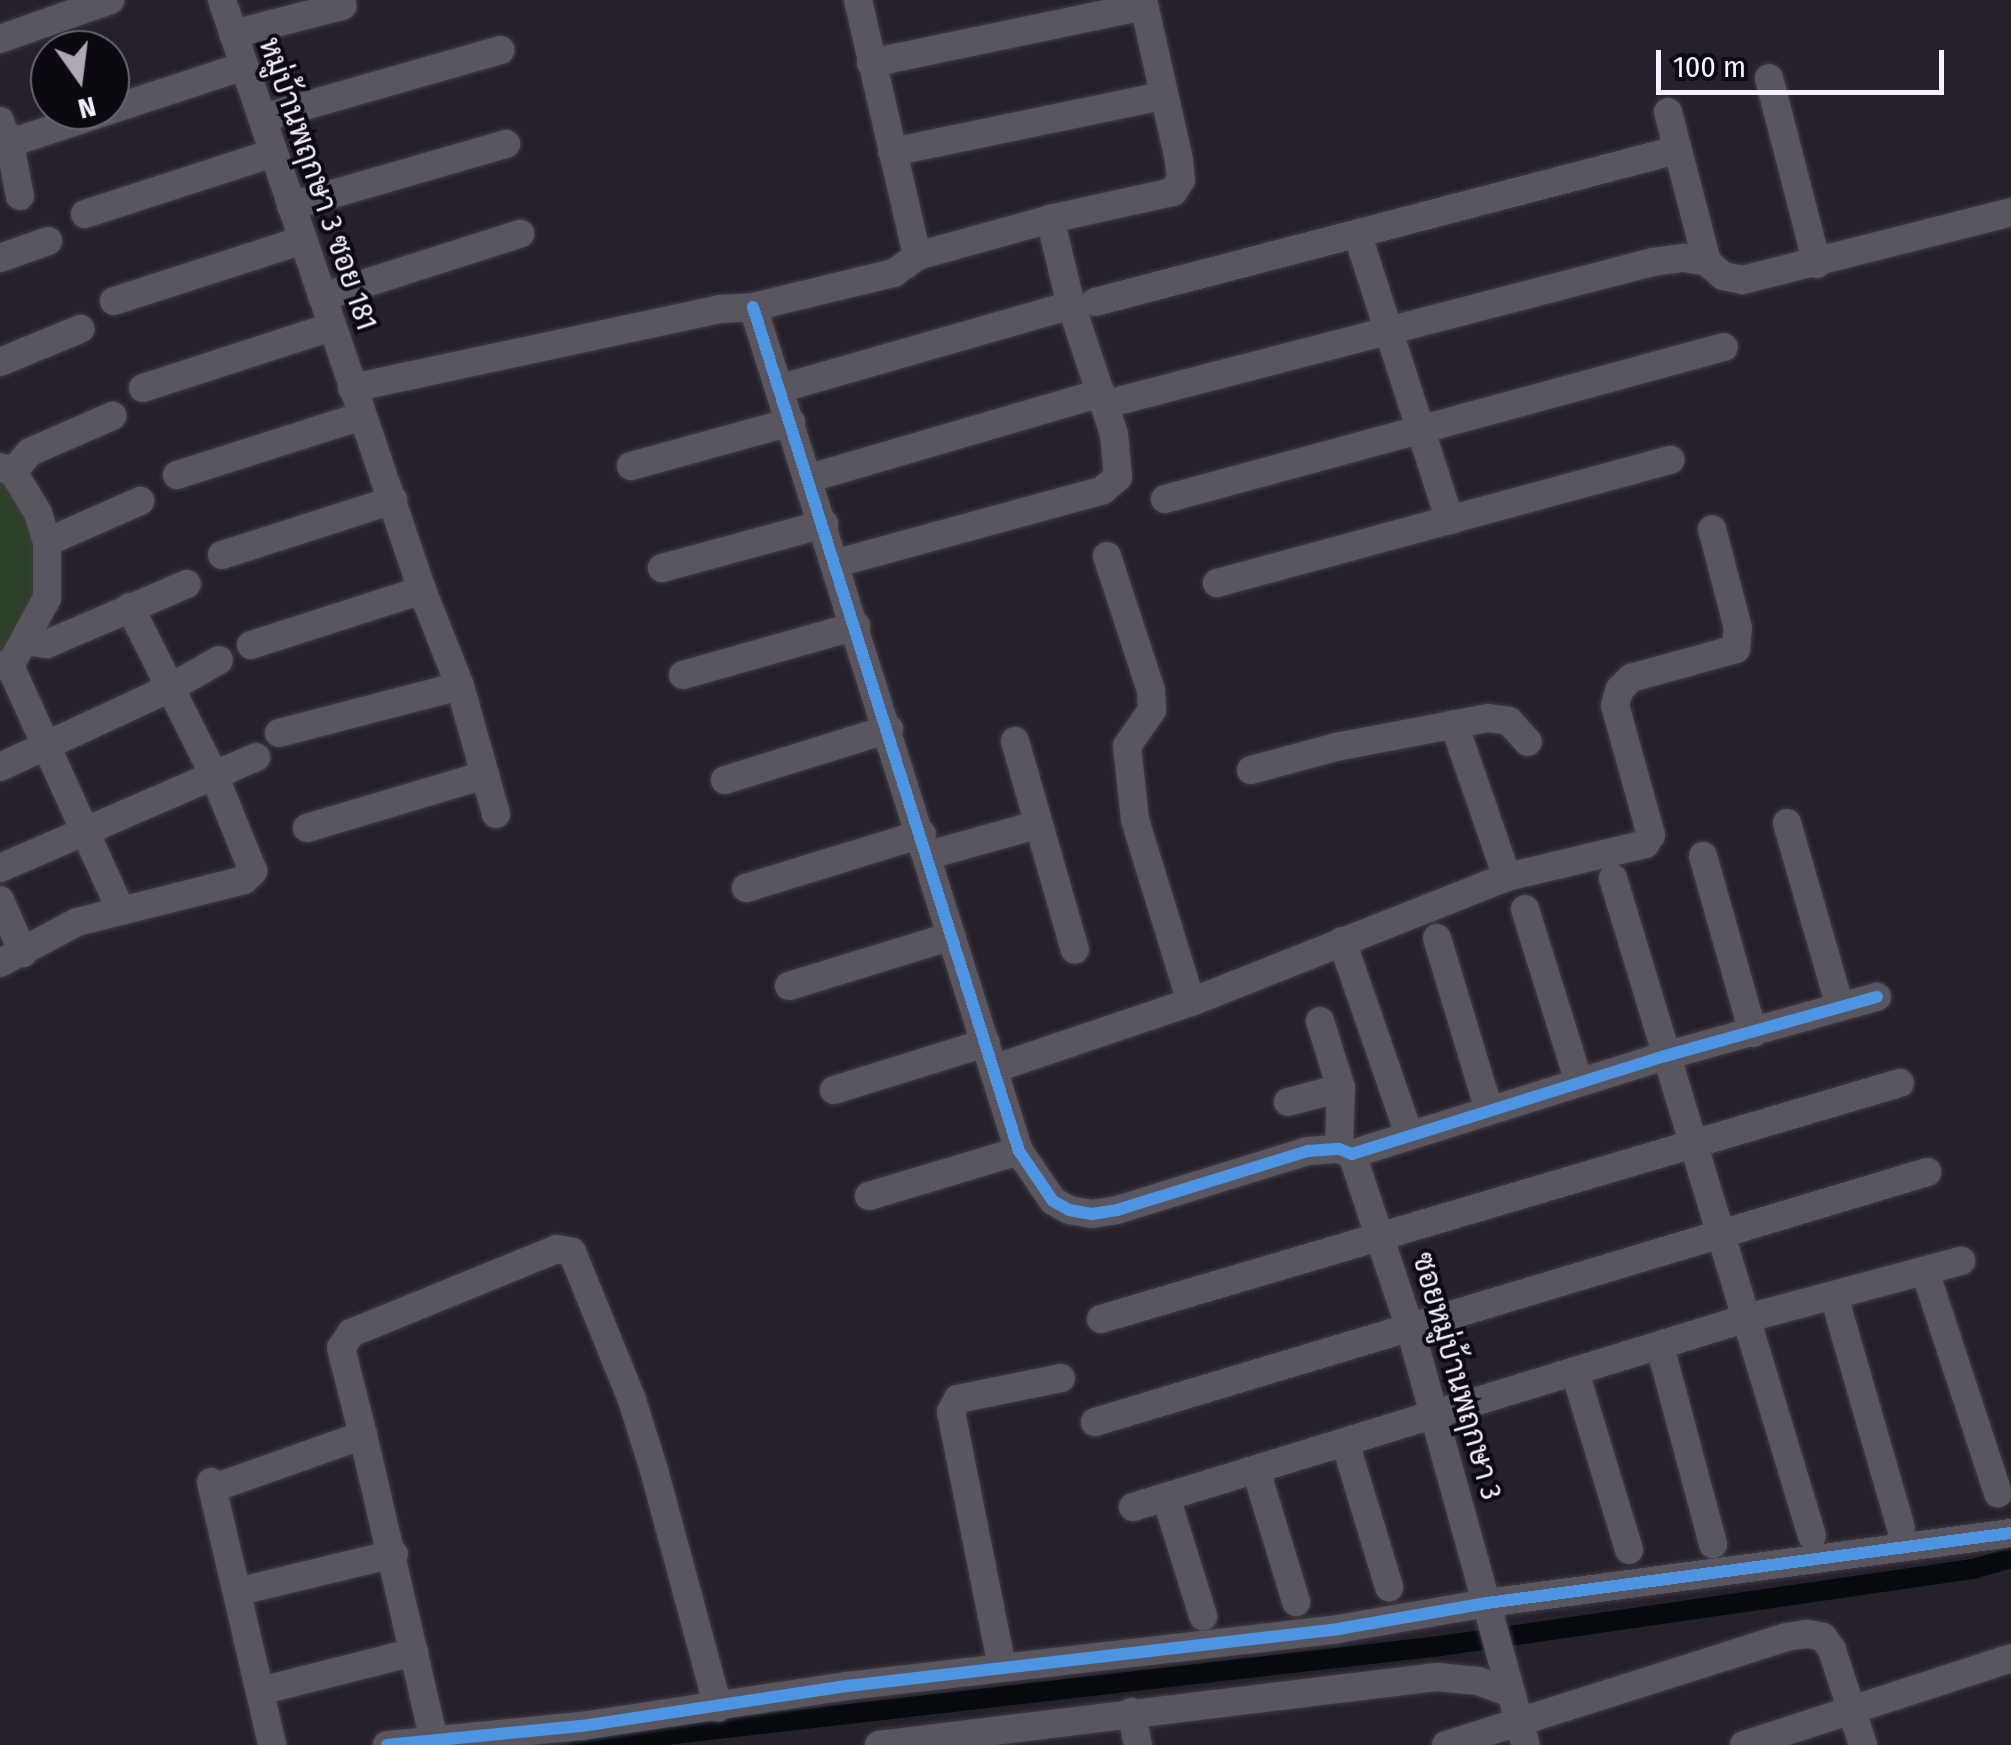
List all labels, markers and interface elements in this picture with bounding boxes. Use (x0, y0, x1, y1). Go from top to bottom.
north arrow (30, 30, 130, 130)
scale bar (1661, 30, 1948, 92)
street label: หมู่บ้านพฤกษา 3 ซอย 181 (251, 33, 385, 335)
text: 100 m (1673, 49, 1746, 85)
text: N (75, 90, 99, 126)
street label: ซอยหมู่บ้านพฤกษา 3 (1404, 1248, 1510, 1504)

